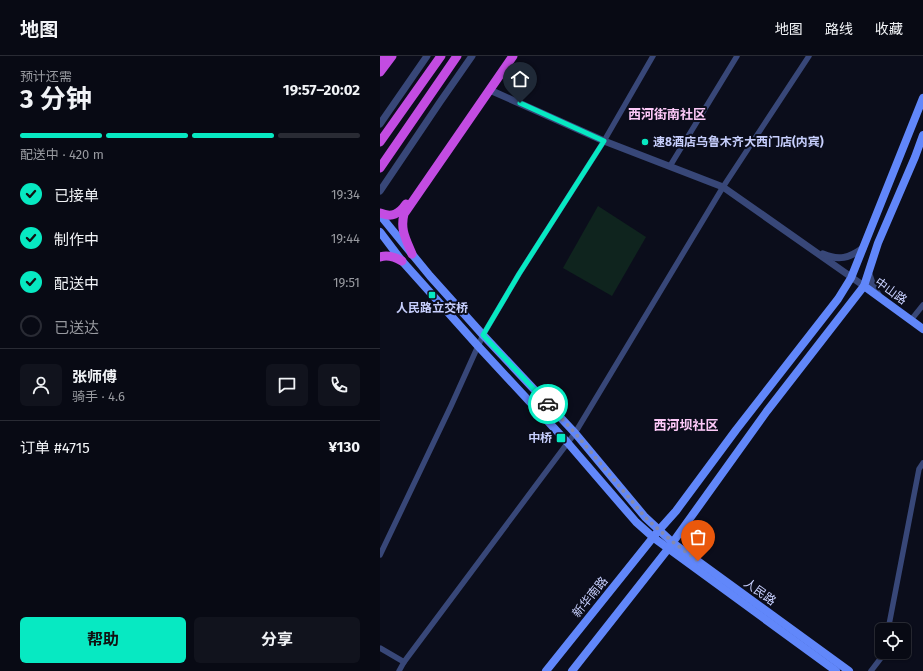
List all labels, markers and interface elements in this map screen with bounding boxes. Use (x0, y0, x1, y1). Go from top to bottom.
text: 地图 (20, 18, 58, 41)
text: 地图 (775, 21, 803, 38)
text: 路线 (825, 21, 853, 38)
text: 收藏 (875, 21, 903, 38)
pin (503, 62, 537, 103)
icon: home (509, 68, 531, 90)
text: 预计还需 (20, 69, 72, 84)
text: 19:57–20:02 (283, 81, 360, 99)
text: 3 分钟 (20, 84, 92, 115)
district label: 西河街南社区 (628, 107, 706, 122)
place label: 速8酒店乌鲁木齐大西门店(内宾) (653, 135, 824, 149)
marker: 速8酒店乌鲁木齐大西门店(内宾) (640, 137, 650, 147)
text: 配送中 · 420 m (20, 147, 104, 162)
icon: check (20, 183, 42, 205)
text: 已接单 (54, 187, 99, 205)
text: 19:34 (331, 187, 360, 202)
icon: check (20, 227, 42, 249)
text: 制作中 (54, 231, 99, 249)
text: 19:44 (331, 231, 360, 246)
icon: check (20, 271, 42, 293)
text: 配送中 (54, 275, 99, 293)
text: 19:51 (333, 275, 360, 290)
street label: 中山路 (872, 275, 910, 307)
marker: 人民路立交桥 (427, 290, 437, 300)
place label: 人民路立交桥 (396, 301, 468, 315)
text: 已送达 (54, 319, 99, 337)
button: person (20, 364, 62, 406)
button: chat (266, 364, 308, 406)
button: phone (318, 364, 360, 406)
text: 张师傅 (72, 368, 117, 386)
courier (528, 384, 568, 424)
text: 骑手 · 4.6 (72, 389, 125, 404)
icon: car (537, 393, 559, 415)
district label: 西河坝社区 (653, 418, 719, 433)
place label: 中桥 (528, 431, 552, 445)
marker: 中桥 (555, 432, 567, 444)
text: ¥130 (328, 438, 360, 456)
text: 订单 #4715 (20, 439, 90, 457)
pin (681, 520, 715, 561)
icon: bag (687, 526, 709, 548)
street label: 新华南路 (569, 574, 611, 620)
street label: 人民路 (741, 576, 779, 608)
button: 帮助 (20, 617, 186, 663)
button: 分享 (194, 617, 360, 663)
map controls (875, 623, 911, 659)
button: locate (875, 623, 911, 659)

